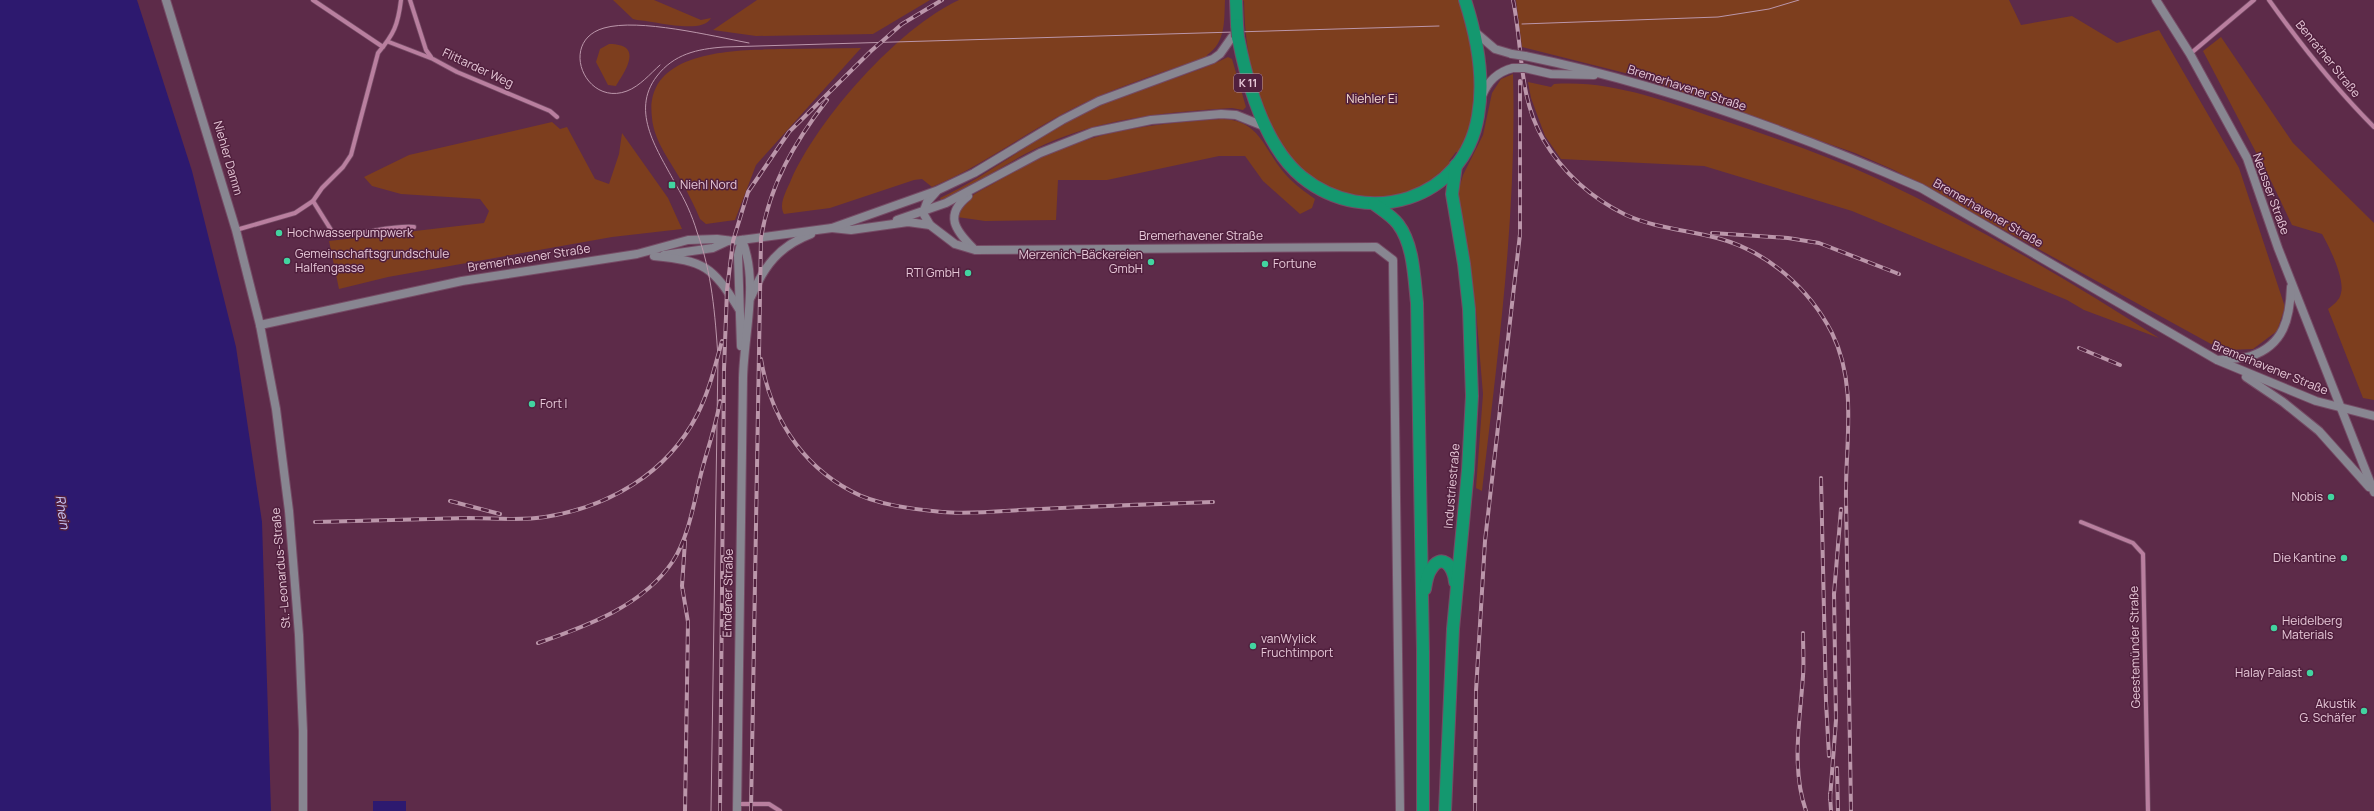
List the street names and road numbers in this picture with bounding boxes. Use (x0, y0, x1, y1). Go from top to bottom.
street label: Benrather Straße (2292, 16, 2365, 101)
street label: Flittarder Weg (440, 44, 517, 91)
street label: Bremerhavener Straße (1626, 60, 1749, 115)
road number: K 11 (1234, 74, 1262, 92)
street label: Niehler Damm (210, 119, 247, 197)
street label: Neusser Straße (2249, 151, 2294, 237)
street label: Bremerhavener Straße (1930, 174, 2046, 251)
street label: Bremerhavener Straße (1139, 227, 1263, 244)
street label: Bremerhavener Straße (466, 239, 592, 276)
street label: Bremerhavener Straße (2209, 336, 2331, 399)
street label: Industriestraße (1439, 443, 1464, 529)
street label: St.-Leonardus-Straße (267, 507, 294, 629)
street label: Emdener Straße (718, 548, 737, 638)
street label: Geestemünder Straße (2125, 586, 2144, 708)

